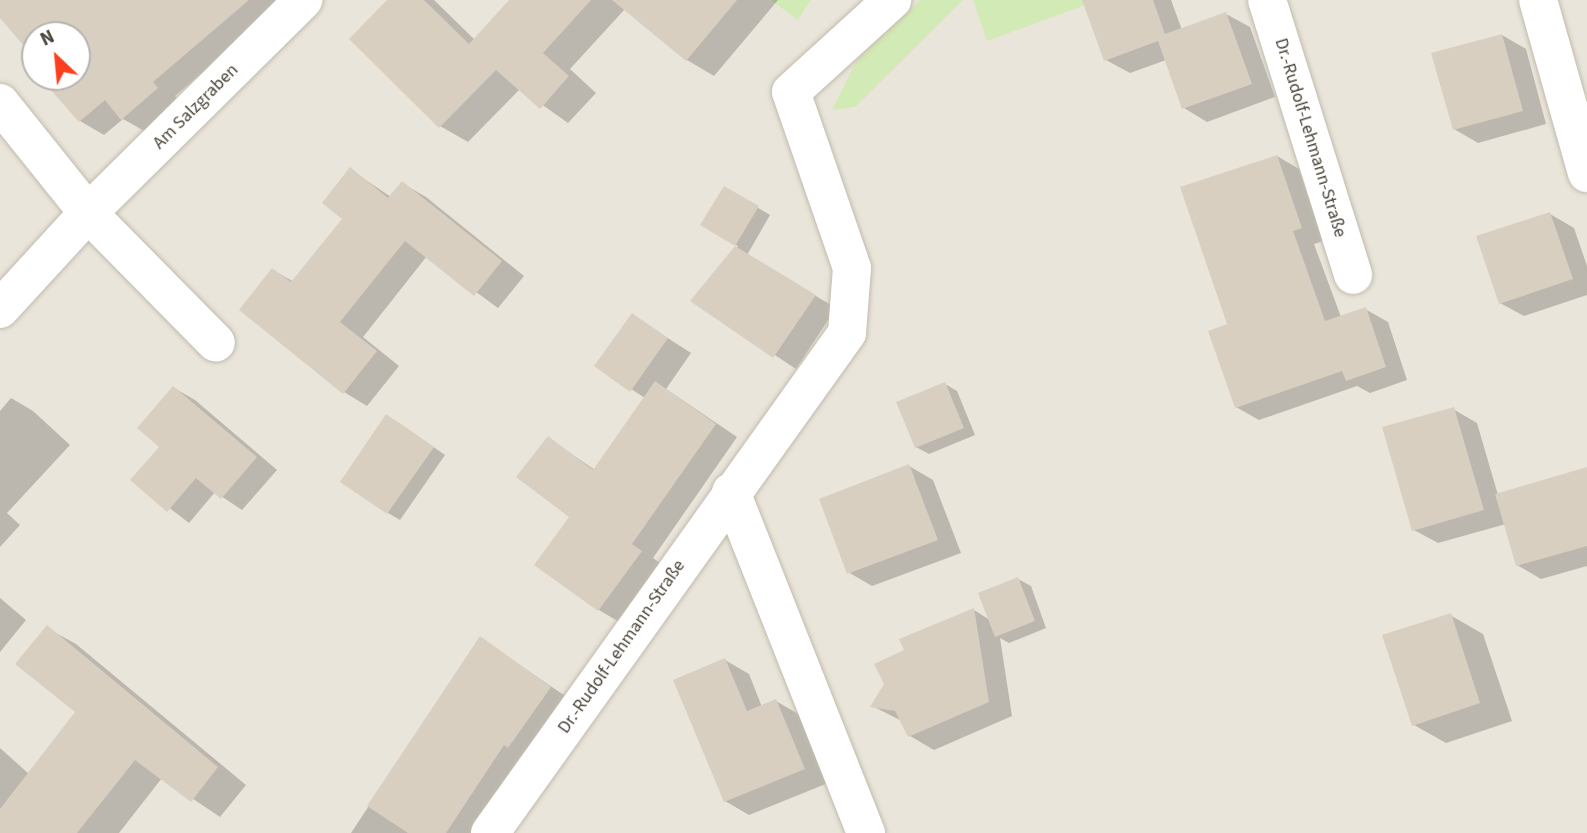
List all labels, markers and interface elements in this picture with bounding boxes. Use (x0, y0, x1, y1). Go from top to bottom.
north arrow (21, 21, 91, 91)
text: N (36, 24, 59, 53)
street label: Dr.-Rudolf-Lehmann-Straße (1269, 36, 1351, 240)
street label: Am Salzgraben (149, 60, 243, 154)
street label: Dr.-Rudolf-Lehmann-Straße (554, 556, 690, 738)

